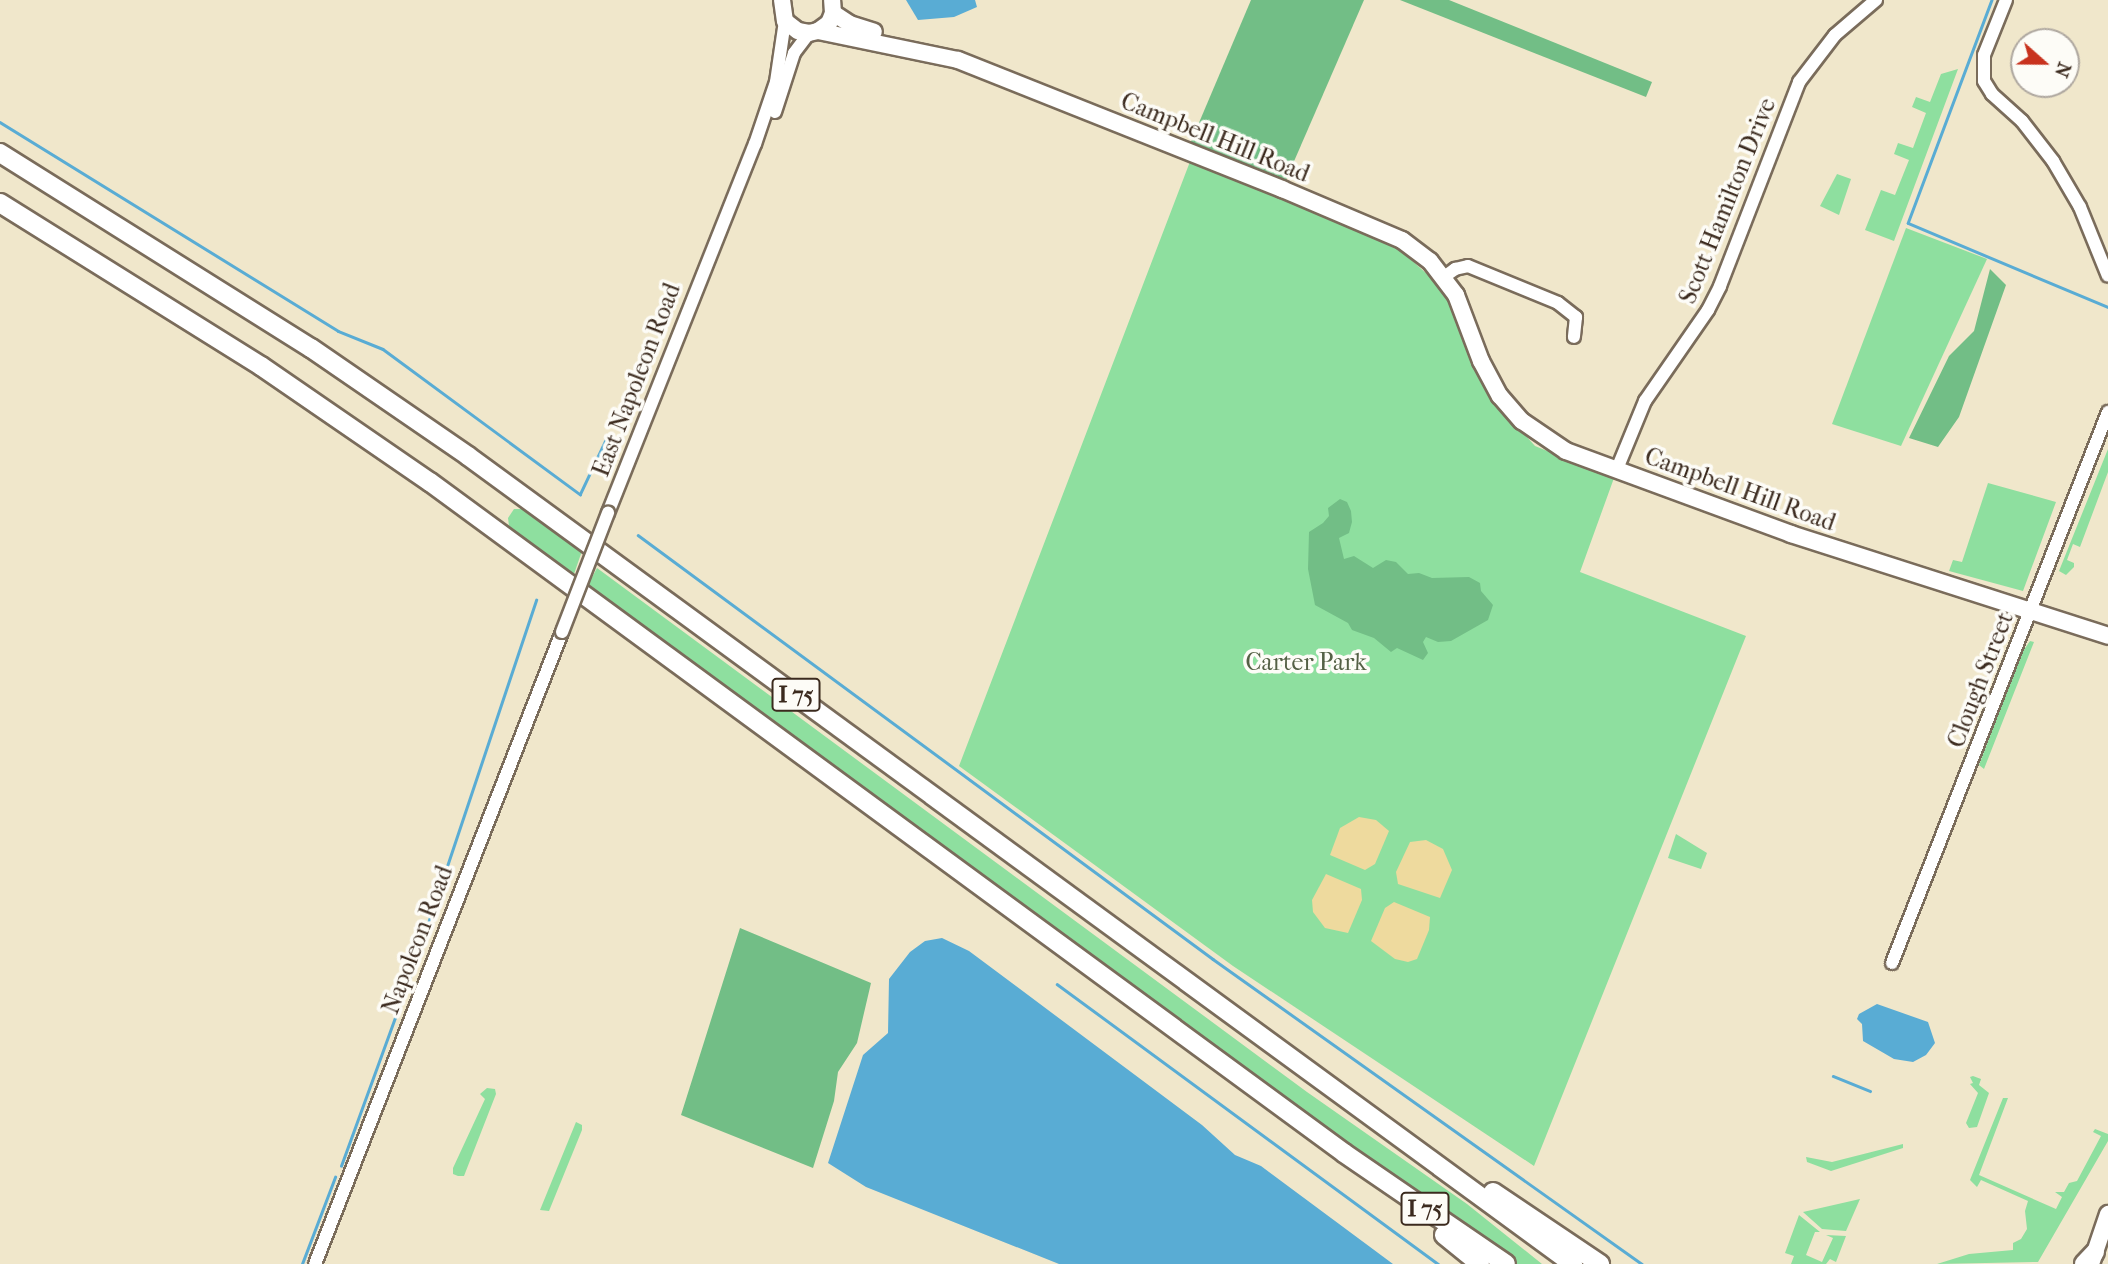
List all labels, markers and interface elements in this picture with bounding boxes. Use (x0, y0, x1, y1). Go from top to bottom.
north arrow (2010, 28, 2080, 98)
text: N (2050, 59, 2076, 80)
street label: Campbell Hill Road (1116, 87, 1314, 189)
street label: Scott Hamilton Drive (1674, 94, 1782, 308)
street label: East Napoleon Road (587, 279, 687, 481)
street label: Campbell Hill Road (1641, 442, 1839, 538)
street label: Clough Street (1942, 608, 2020, 752)
park label: Carter Park (1245, 649, 1367, 677)
road number: I 75 (772, 676, 820, 715)
street label: Napoleon Road (376, 862, 460, 1018)
road number: I 75 (1400, 1190, 1450, 1228)

